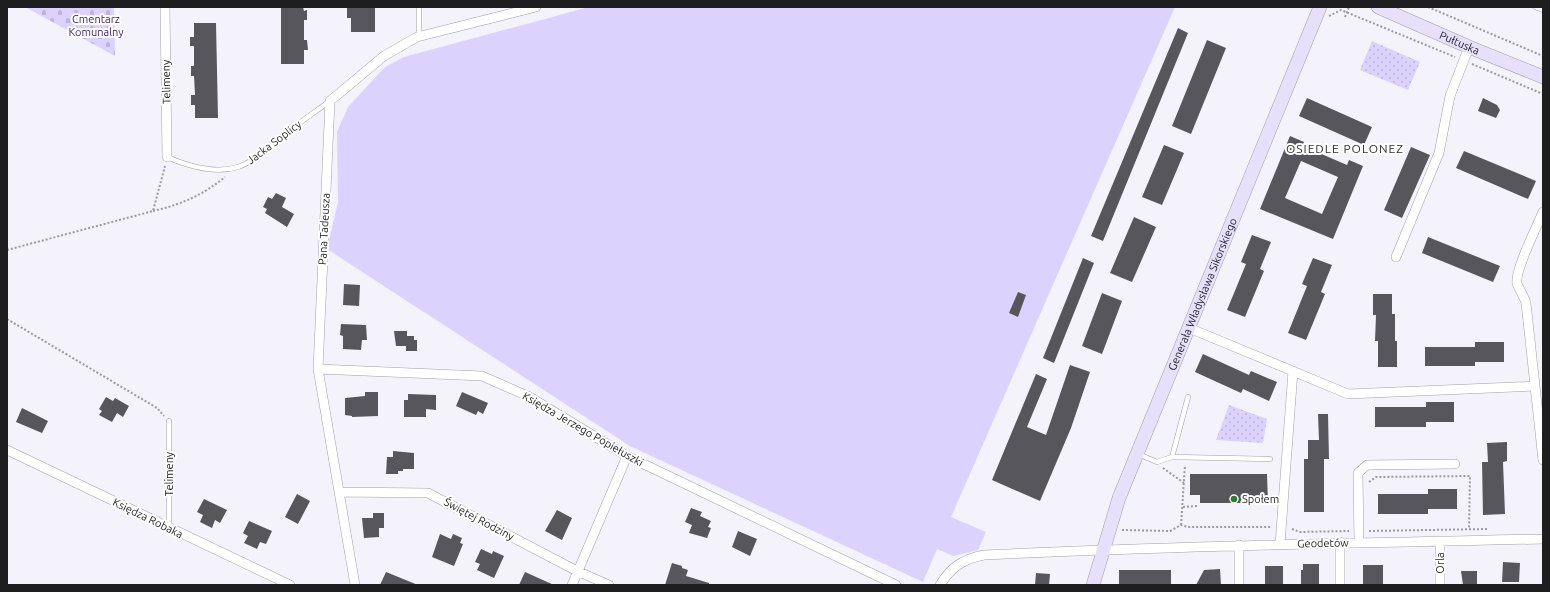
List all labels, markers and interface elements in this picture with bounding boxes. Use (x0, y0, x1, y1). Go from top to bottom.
park label: Cmentarz Komunalny (68, 13, 124, 38)
street label: Pułtuska (1438, 29, 1481, 57)
street label: Telimeny (160, 59, 172, 104)
street label: Jacka Soplicy (245, 117, 304, 166)
district label: OSIEDLE POLONEZ (1286, 142, 1404, 155)
street label: Pana Tadeusza (316, 193, 332, 265)
street label: Generała Władysława Sikorskiego (1166, 216, 1239, 372)
street label: Księdza Jerzego Popiełuszki (521, 389, 645, 469)
street label: Telimeny (163, 451, 175, 496)
place label: Społem (1242, 493, 1279, 505)
marker: Społem (1229, 494, 1239, 504)
street label: Świętej Rodziny (442, 495, 517, 543)
street label: Księdza Robaka (111, 496, 185, 540)
street label: Geodetów (1297, 537, 1349, 549)
street label: Orla (1434, 552, 1446, 574)

